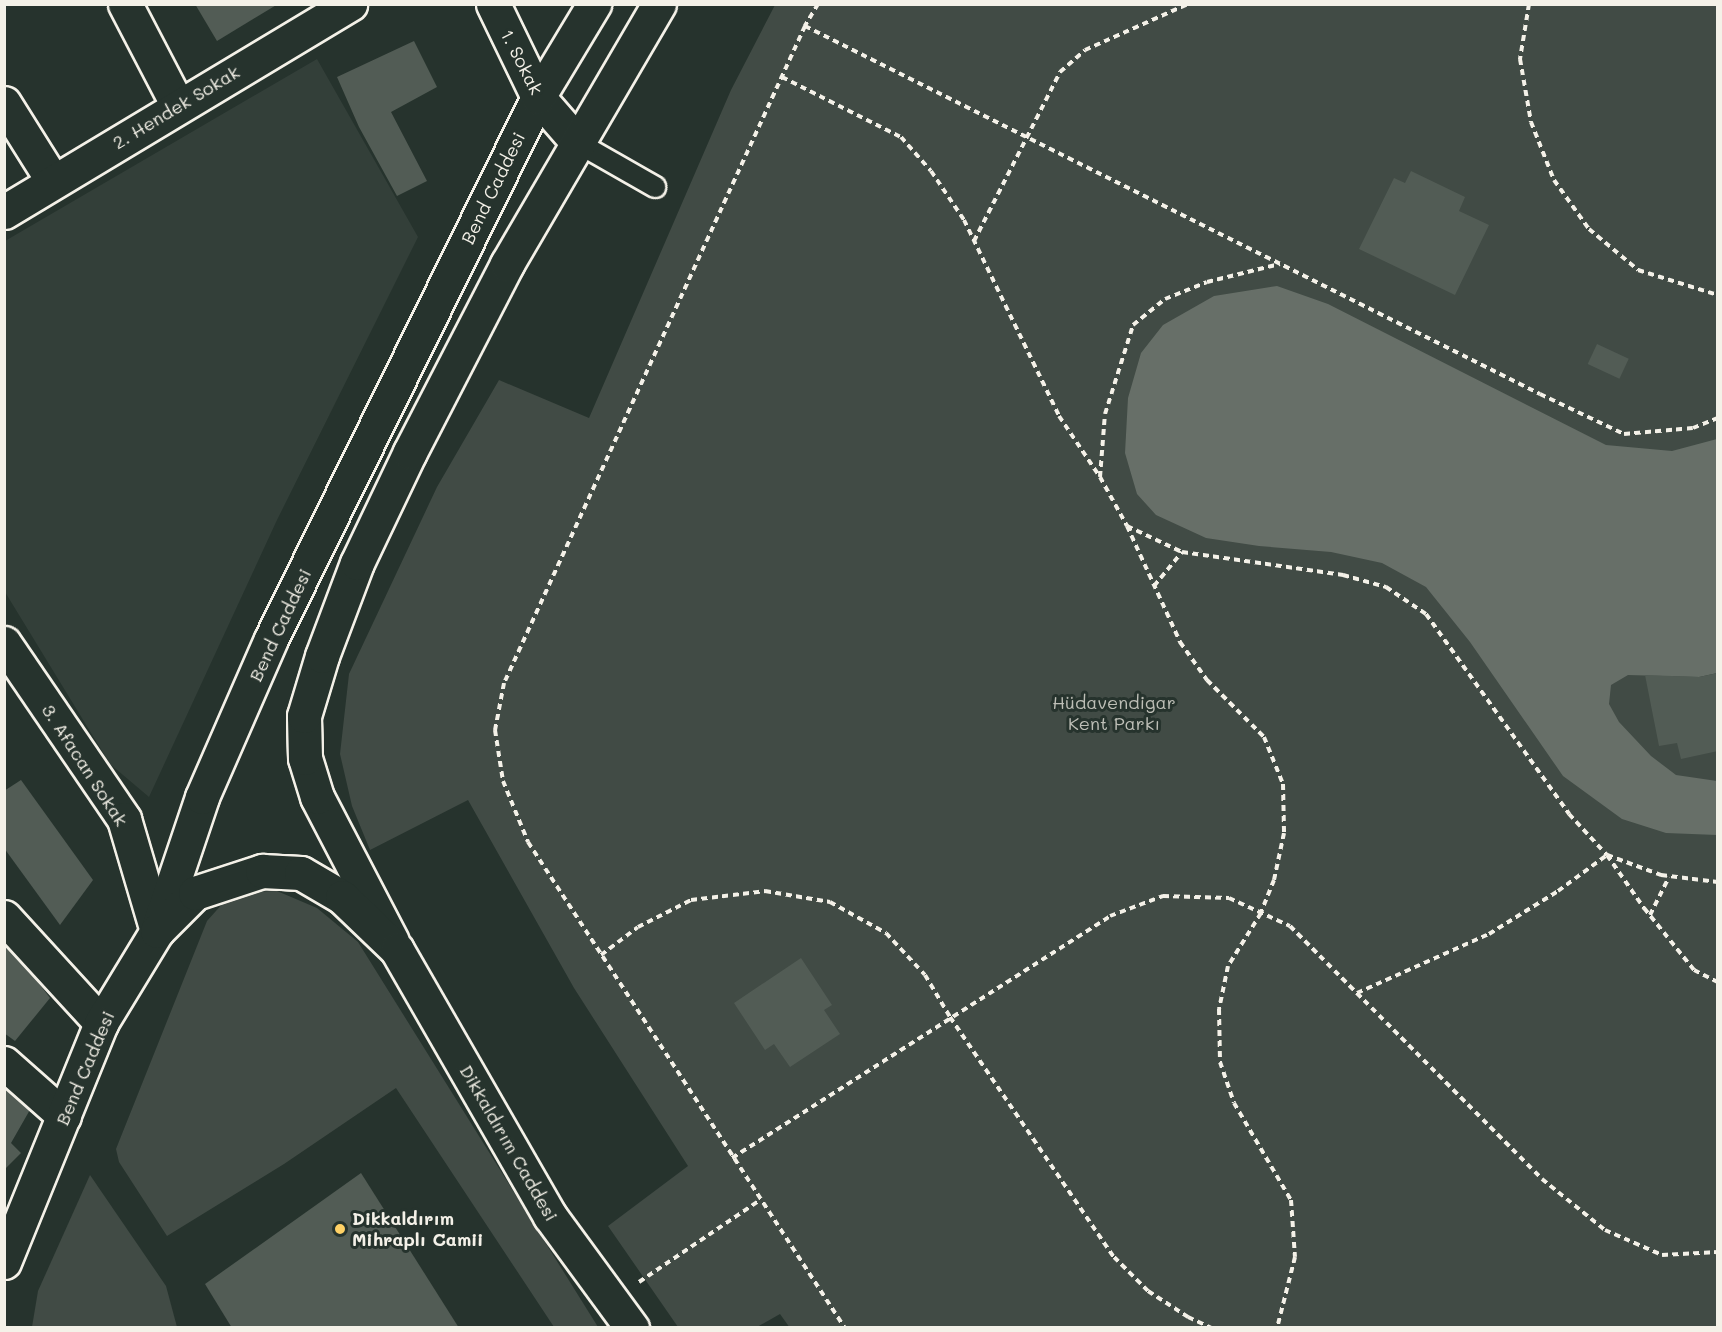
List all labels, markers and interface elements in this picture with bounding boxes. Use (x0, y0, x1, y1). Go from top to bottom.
street label: 1. Sokak (496, 26, 548, 98)
street label: 2. Hendek Sokak (109, 61, 243, 153)
street label: Bend Caddesi (457, 129, 529, 247)
street label: Bend Caddesi (244, 565, 316, 685)
park label: Hüdavendigar Kent Parkı (1052, 692, 1176, 734)
street label: 3. Afacan Sokak (38, 700, 132, 830)
street label: Bend Caddesi (51, 1008, 119, 1128)
street label: Dikkaldırım Caddesi (455, 1061, 563, 1225)
place label: Dikkaldırım Mihraplı Camii (352, 1208, 483, 1250)
marker: Dikkaldırım Mihraplı Camii (333, 1222, 347, 1236)

